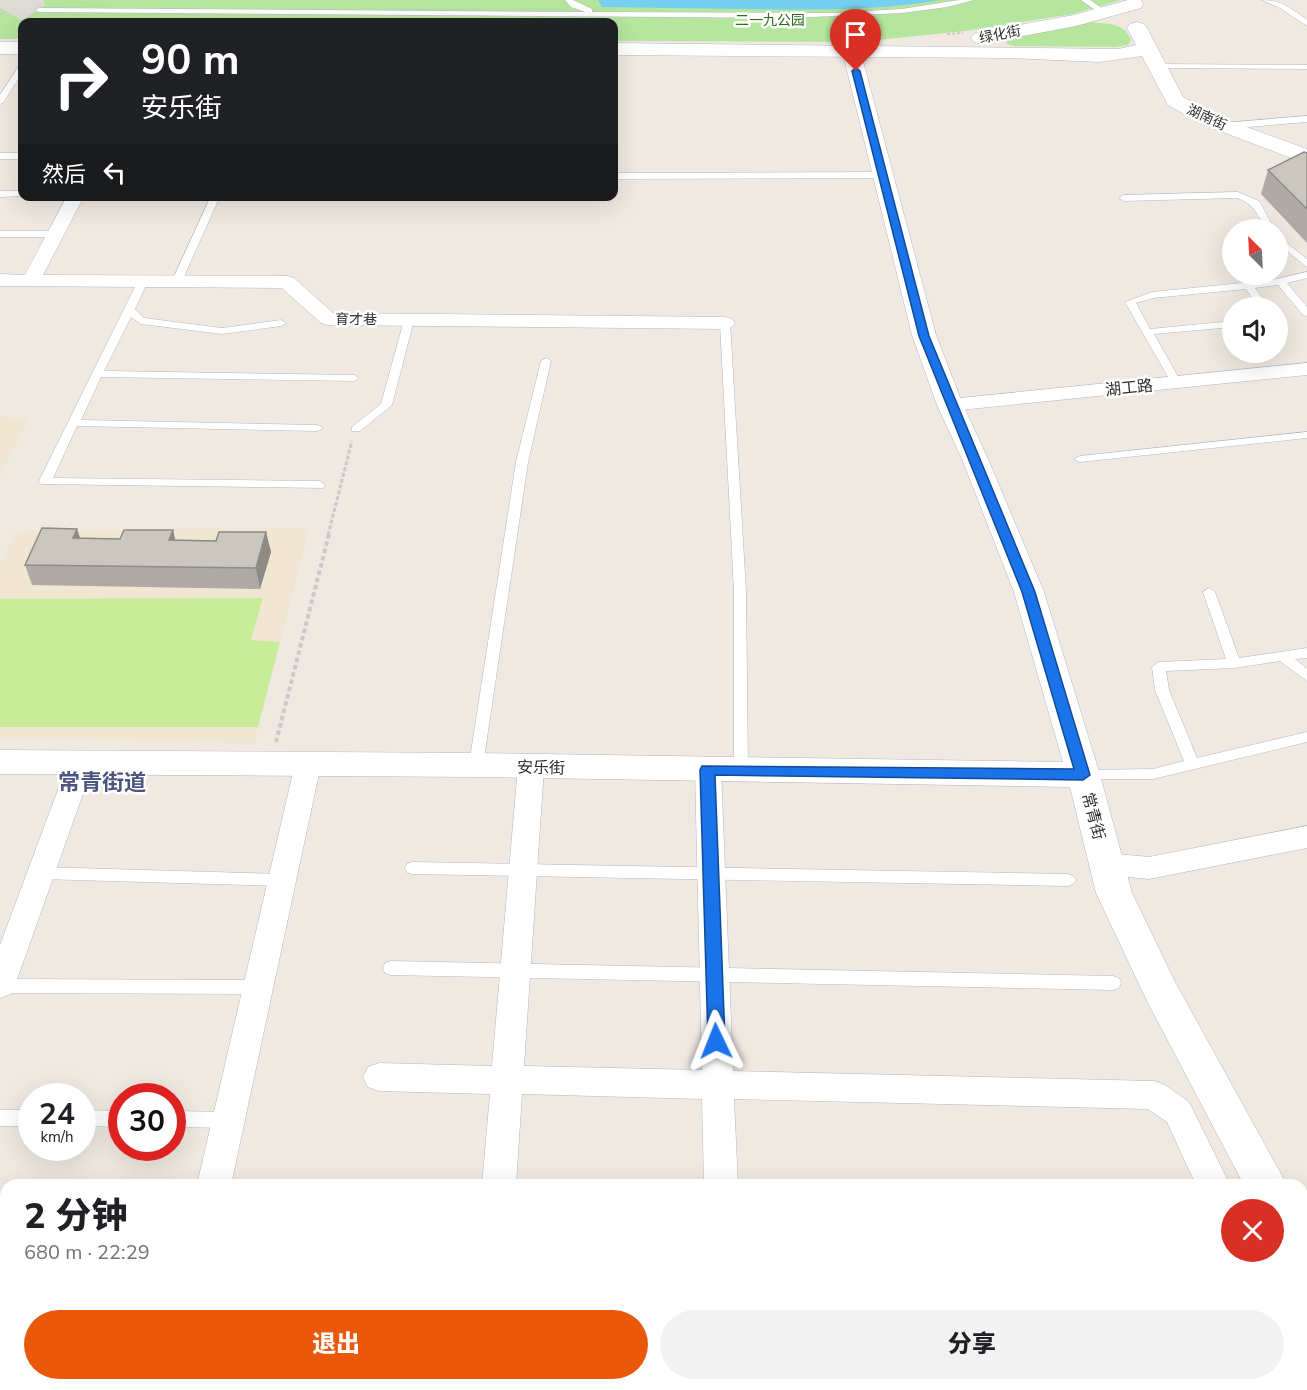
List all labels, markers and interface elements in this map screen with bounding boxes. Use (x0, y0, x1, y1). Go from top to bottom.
pin (830, 9, 881, 71)
park label: 二一九公园 (735, 11, 805, 30)
icon: arrive (839, 18, 872, 51)
street label: 绿化街 (978, 21, 1023, 48)
text: 90 m (141, 32, 240, 89)
icon: right (42, 42, 120, 120)
text: 安乐街 (141, 90, 222, 127)
street label: 湖南街 (1184, 100, 1230, 135)
icon: left (98, 156, 131, 189)
text: 然后 (42, 160, 86, 190)
north arrow (1222, 219, 1288, 285)
map controls (1222, 219, 1288, 363)
button: sound (1222, 297, 1288, 363)
street label: 育才巷 (335, 310, 377, 329)
street label: 湖工路 (1104, 375, 1154, 401)
street label: 安乐街 (517, 757, 565, 779)
district label: 常青街道 (58, 768, 146, 798)
street label: 常青街 (1076, 790, 1110, 842)
position arrow (684, 1009, 748, 1073)
speed limit sign: 30 (108, 1083, 186, 1161)
text: 24 (39, 1094, 75, 1135)
text: km/h (40, 1127, 74, 1147)
text: 2 分钟 (24, 1192, 128, 1241)
button: close (1221, 1199, 1284, 1262)
text: 680 m · 22:29 (24, 1239, 150, 1266)
button: 退出 (24, 1310, 648, 1379)
button: 分享 (660, 1310, 1284, 1379)

